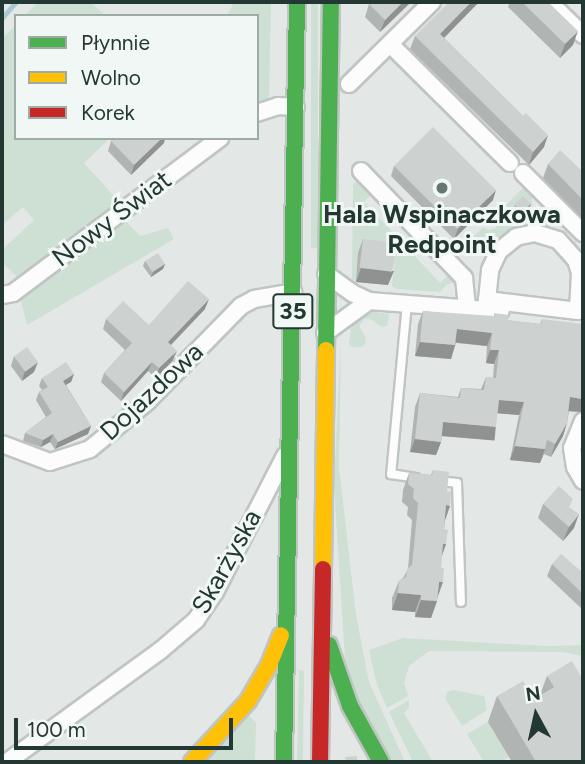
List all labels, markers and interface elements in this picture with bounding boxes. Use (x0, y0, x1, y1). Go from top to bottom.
legend (14, 14, 259, 140)
text: Płynnie (81, 30, 150, 55)
text: Wolno (81, 65, 141, 90)
text: Korek (81, 100, 135, 125)
street label: Nowy Świat (46, 164, 178, 274)
marker: Hala Wspinaczkowa Redpoint (434, 180, 450, 196)
place label: Hala Wspinaczkowa Redpoint (323, 199, 561, 260)
road number: 35 (272, 290, 314, 332)
street label: Dojazdowa (94, 337, 210, 447)
street label: Skarżyska (186, 504, 268, 620)
north arrow (501, 680, 571, 750)
text: N (524, 681, 542, 706)
scale bar (18, 704, 236, 748)
text: 100 m (27, 717, 86, 742)

